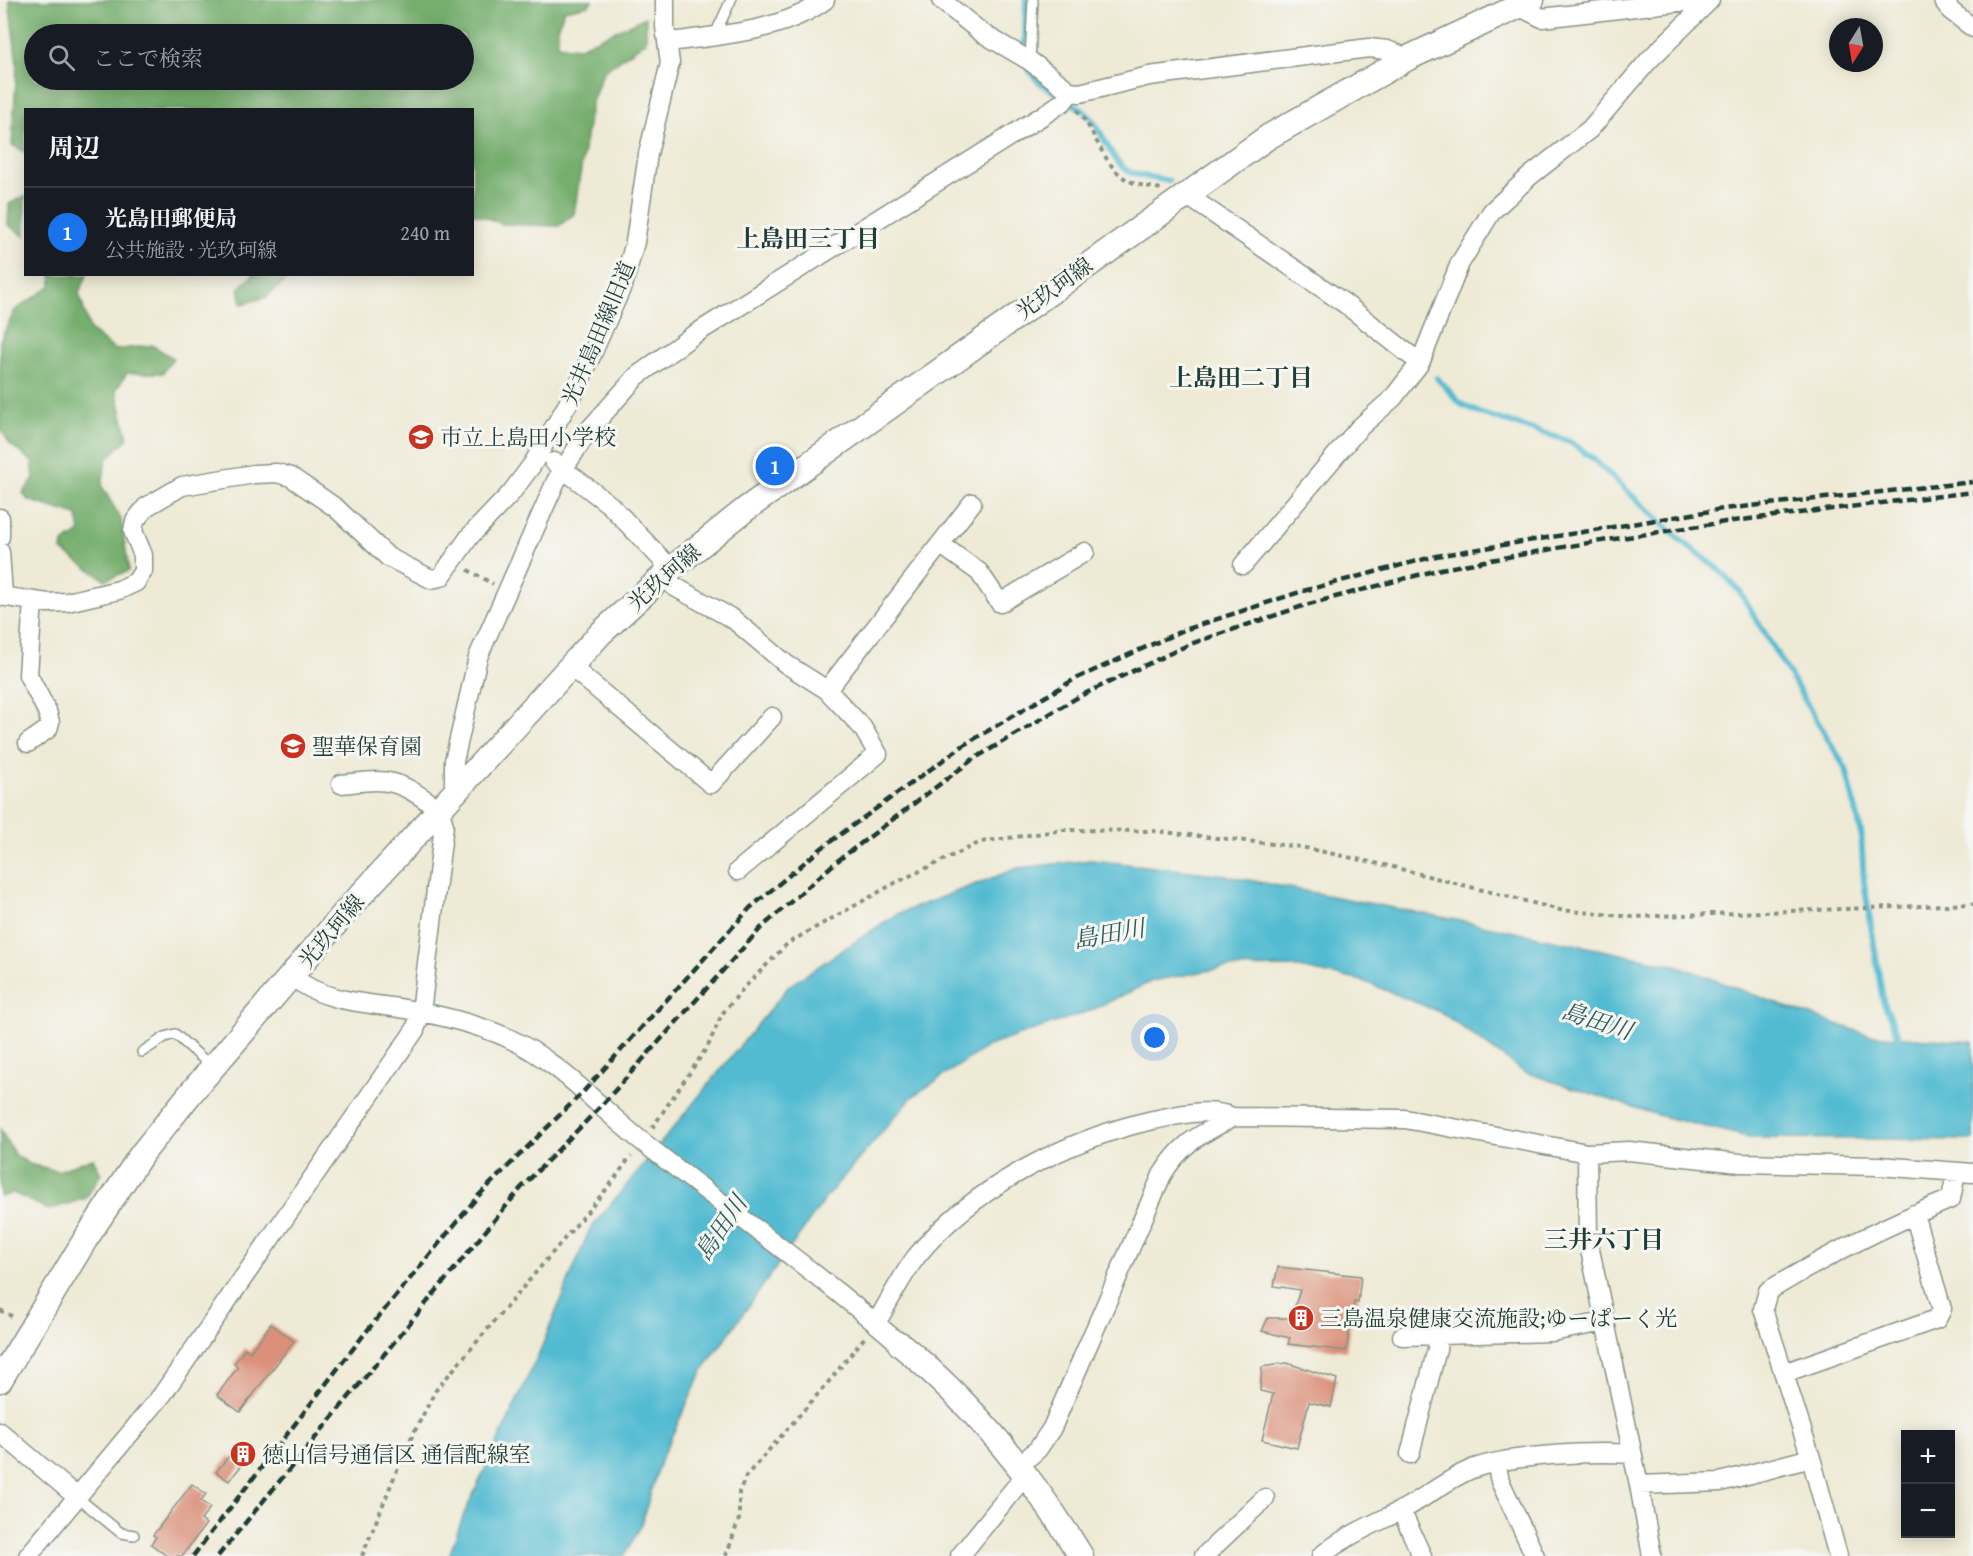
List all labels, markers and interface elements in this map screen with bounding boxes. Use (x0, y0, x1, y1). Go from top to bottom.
north arrow (1829, 18, 1883, 72)
search box (24, 24, 474, 90)
icon: search (45, 41, 78, 74)
text: ここで検索 (93, 42, 203, 74)
text: 周辺 (48, 128, 100, 167)
text: 光島田郵便局 (105, 202, 237, 234)
text: 1 (62, 218, 73, 247)
text: 240 m (400, 218, 450, 247)
district label: 上島田三丁目 (736, 221, 880, 256)
text: 公共施設 · 光玖珂線 (105, 235, 277, 264)
street label: 光玖珂線 (1009, 249, 1099, 327)
street label: 光井島田線旧道 (553, 256, 643, 410)
district label: 上島田二丁目 (1169, 360, 1313, 395)
place label: 市立上島田小学校 (440, 421, 616, 453)
school or university icon: 市立上島田小学校 (406, 422, 436, 452)
pin: 1 (756, 444, 794, 488)
street label: 光玖珂線 (620, 536, 708, 618)
place label: 聖華保育園 (312, 730, 422, 762)
school or university icon: 聖華保育園 (278, 731, 308, 761)
street label: 光玖珂線 (290, 887, 372, 975)
water label: 島田川 (1070, 910, 1150, 957)
water label: 島田川 (1558, 993, 1640, 1049)
your location (1140, 1023, 1169, 1052)
water label: 島田川 (686, 1186, 757, 1267)
district label: 三井六丁目 (1544, 1222, 1664, 1257)
place label: 三島温泉健康交流施設;ゆーぱーく光 (1320, 1302, 1677, 1334)
building icon: 三島温泉健康交流施設;ゆーぱーく光 (1286, 1303, 1316, 1333)
map controls (1901, 1430, 1955, 1538)
button: + (1901, 1430, 1955, 1484)
place label: 徳山信号通信区 通信配線室 (262, 1438, 531, 1470)
building icon: 徳山信号通信区 通信配線室 (228, 1439, 258, 1469)
button: − (1901, 1484, 1955, 1538)

